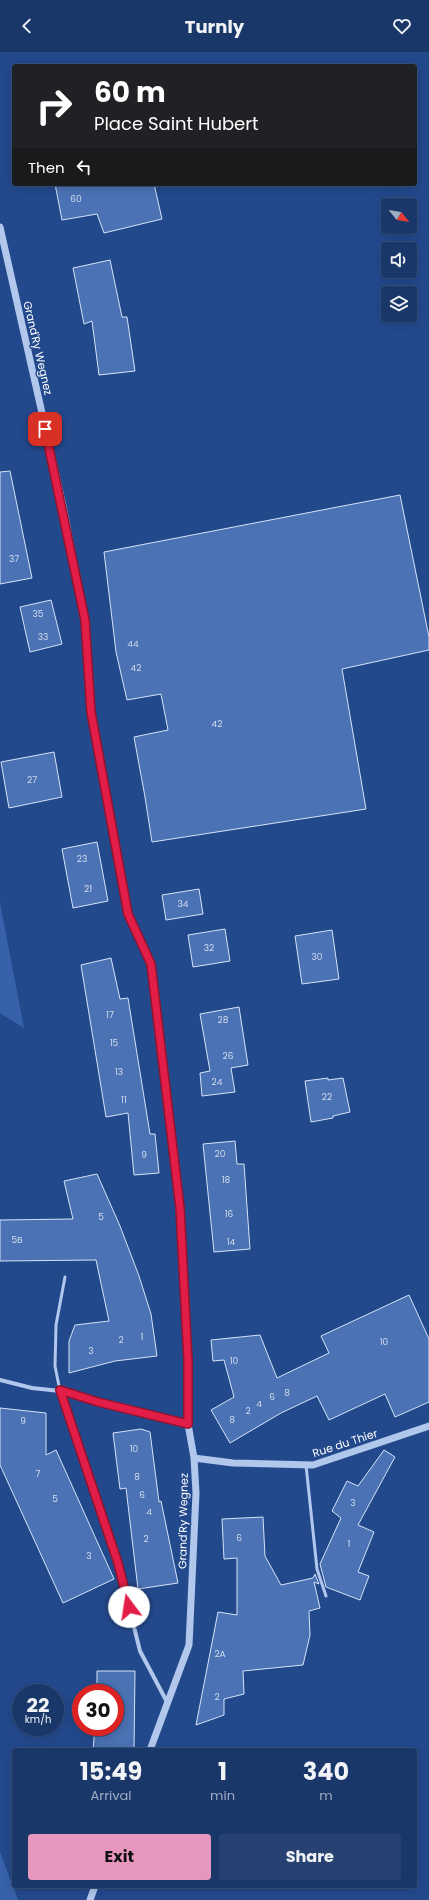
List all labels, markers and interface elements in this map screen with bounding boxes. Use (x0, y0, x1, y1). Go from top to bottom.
text: Turnly (185, 14, 244, 39)
icon: back (16, 15, 38, 37)
icon: heart (391, 15, 413, 37)
text: 60 m (94, 73, 166, 112)
icon: right (28, 80, 80, 132)
text: Place Saint Hubert (94, 111, 259, 136)
icon: left (73, 156, 95, 178)
text: Then (28, 157, 65, 178)
house number: 60 (70, 193, 82, 205)
north arrow (381, 198, 417, 234)
map controls (381, 198, 417, 322)
button: sound (381, 242, 417, 278)
button: layers (381, 286, 417, 322)
street label: Grand'Ry Wegnez (19, 299, 57, 397)
pin (28, 412, 62, 446)
icon: arrive (34, 418, 56, 440)
house number: 37 (9, 553, 19, 565)
house number: 35 (33, 608, 44, 620)
house number: 33 (38, 631, 48, 643)
house number: 44 (127, 638, 139, 650)
house number: 42 (131, 662, 141, 674)
house number: 42 (212, 718, 222, 730)
house number: 27 (27, 774, 37, 786)
house number: 23 (77, 853, 87, 865)
house number: 21 (84, 883, 92, 895)
house number: 34 (178, 898, 189, 910)
house number: 32 (204, 942, 214, 954)
house number: 30 (312, 951, 323, 963)
house number: 17 (106, 1009, 114, 1021)
house number: 28 (218, 1014, 229, 1026)
house number: 15 (110, 1037, 119, 1049)
house number: 26 (223, 1050, 234, 1062)
house number: 13 (115, 1066, 123, 1078)
house number: 24 (212, 1076, 223, 1088)
house number: 22 (322, 1091, 332, 1103)
house number: 11 (121, 1094, 127, 1106)
house number: 20 (215, 1148, 226, 1160)
house number: 9 (141, 1149, 147, 1161)
house number: 18 (222, 1174, 231, 1186)
house number: 16 (225, 1208, 234, 1220)
house number: 5 (98, 1211, 104, 1223)
house number: 5B (11, 1234, 23, 1246)
house number: 14 (227, 1236, 236, 1248)
house number: 1 (141, 1331, 144, 1343)
house number: 2 (118, 1334, 124, 1346)
house number: 10 (380, 1336, 389, 1348)
house number: 3 (88, 1345, 94, 1357)
house number: 10 (230, 1355, 239, 1367)
house number: 8 (284, 1387, 290, 1399)
house number: 6 (269, 1391, 275, 1403)
house number: 4 (256, 1398, 262, 1410)
house number: 2 (245, 1405, 251, 1417)
house number: 8 (229, 1414, 235, 1426)
house number: 9 (20, 1415, 26, 1427)
street label: Rue du Thier (310, 1425, 380, 1461)
house number: 10 (130, 1443, 139, 1455)
house number: 7 (36, 1468, 41, 1480)
house number: 8 (134, 1471, 140, 1483)
street label: Grand'Ry Wegnez (174, 1473, 192, 1569)
house number: 6 (139, 1489, 145, 1501)
house number: 5 (52, 1493, 58, 1505)
house number: 3 (350, 1497, 356, 1509)
house number: 4 (146, 1506, 152, 1518)
house number: 6 (236, 1532, 242, 1544)
house number: 2 (143, 1533, 149, 1545)
house number: 1 (348, 1538, 351, 1550)
house number: 3 (86, 1550, 92, 1562)
position arrow (108, 1586, 150, 1628)
house number: 2A (214, 1648, 226, 1660)
speed limit sign: 30 (72, 1684, 124, 1736)
text: 22 (27, 1691, 49, 1719)
house number: 2 (214, 1691, 220, 1703)
text: km/h (25, 1712, 51, 1727)
text: 15:49 (80, 1755, 142, 1788)
text: 1 (218, 1755, 227, 1788)
text: 340 (303, 1755, 349, 1788)
text: Arrival (91, 1786, 131, 1805)
text: min (210, 1786, 235, 1805)
text: m (319, 1786, 333, 1805)
button: Exit (28, 1834, 211, 1880)
button: Share (219, 1834, 401, 1880)

